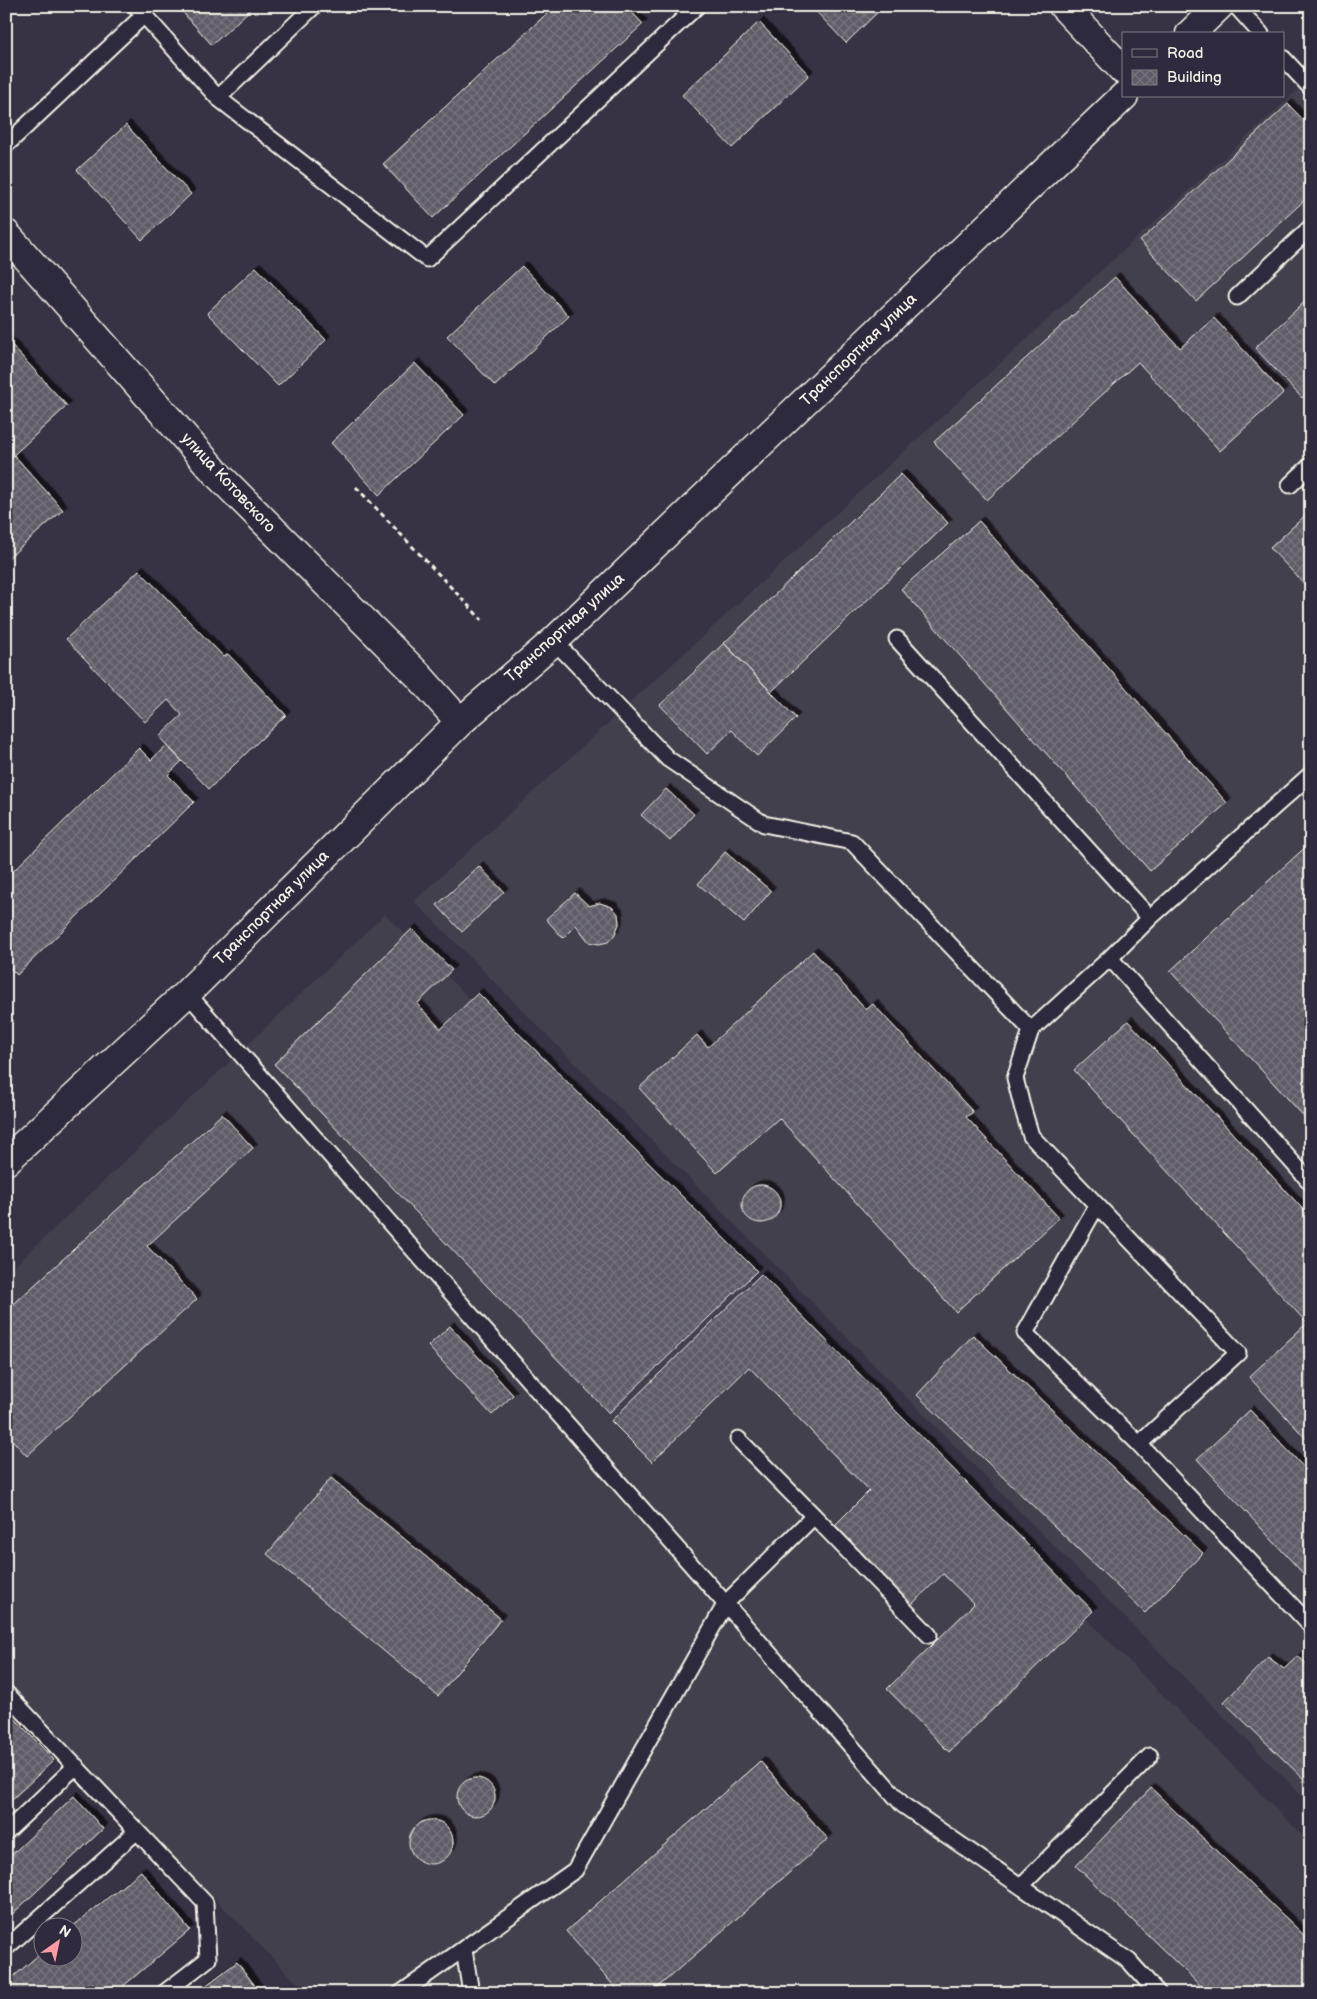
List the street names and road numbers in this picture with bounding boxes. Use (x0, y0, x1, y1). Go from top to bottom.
street label: Транспортная улица (797, 289, 922, 410)
street label: улица Котовского (177, 429, 279, 537)
street label: Транспортная улица (501, 569, 629, 687)
street label: Транспортная улица (211, 846, 334, 969)

